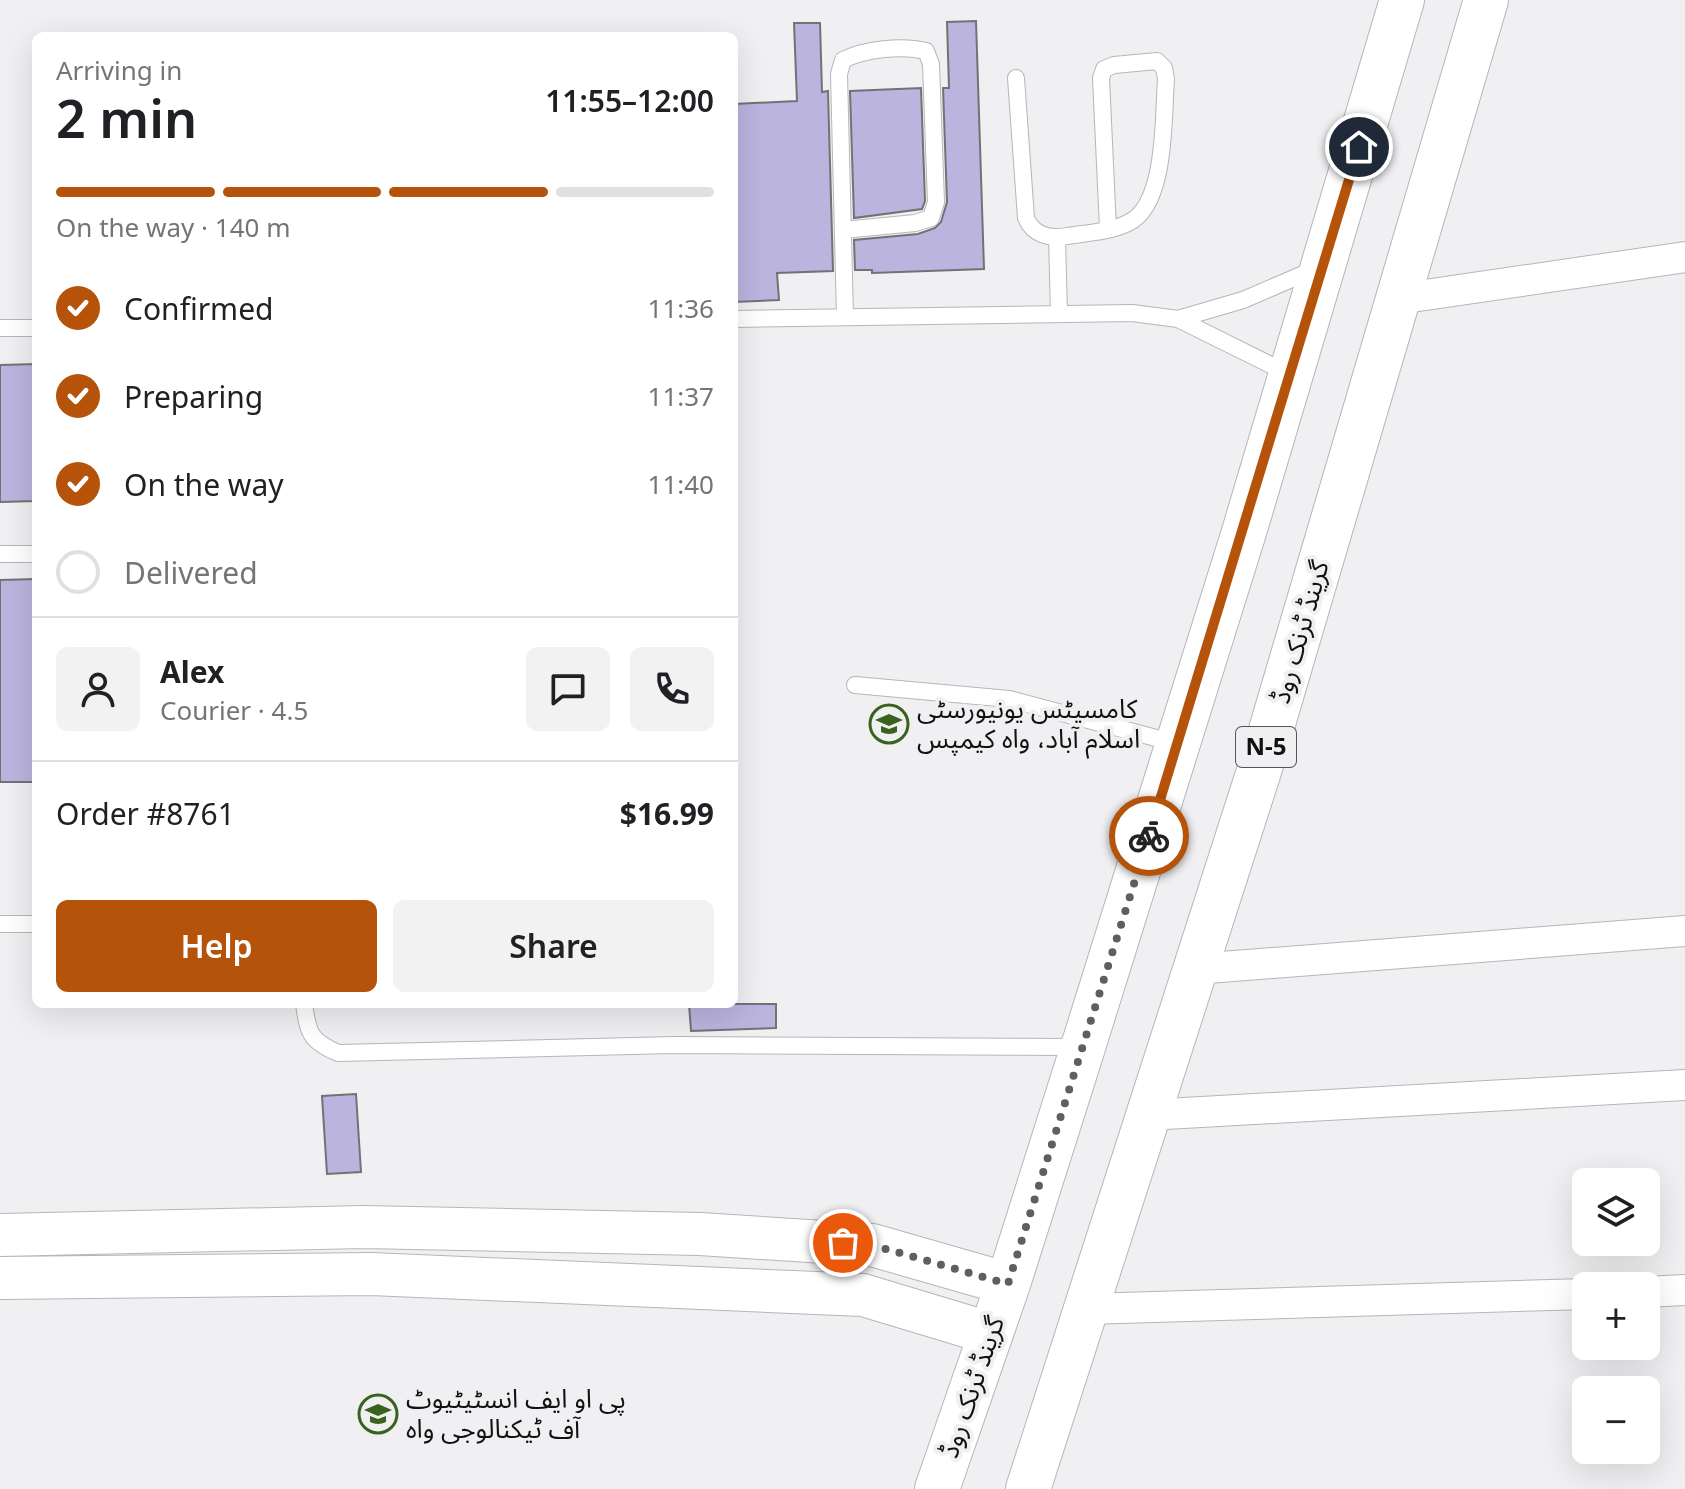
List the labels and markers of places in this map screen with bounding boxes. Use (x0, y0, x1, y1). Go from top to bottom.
pin (1325, 113, 1393, 181)
place label: کامسیٹس یونیورسٹی اسلام آباد، واہ کیمپس (917, 690, 1140, 759)
school or university icon: کامسیٹس یونیورسٹی اسلام آباد، واہ کیمپس (868, 703, 910, 745)
pin (809, 1209, 877, 1277)
place label: پی او ایف انسٹیٹیوٹ آف ٹیکنالوجی واہ (406, 1380, 626, 1446)
school or university icon: پی او ایف انسٹیٹیوٹ آف ٹیکنالوجی واہ (357, 1393, 399, 1435)

